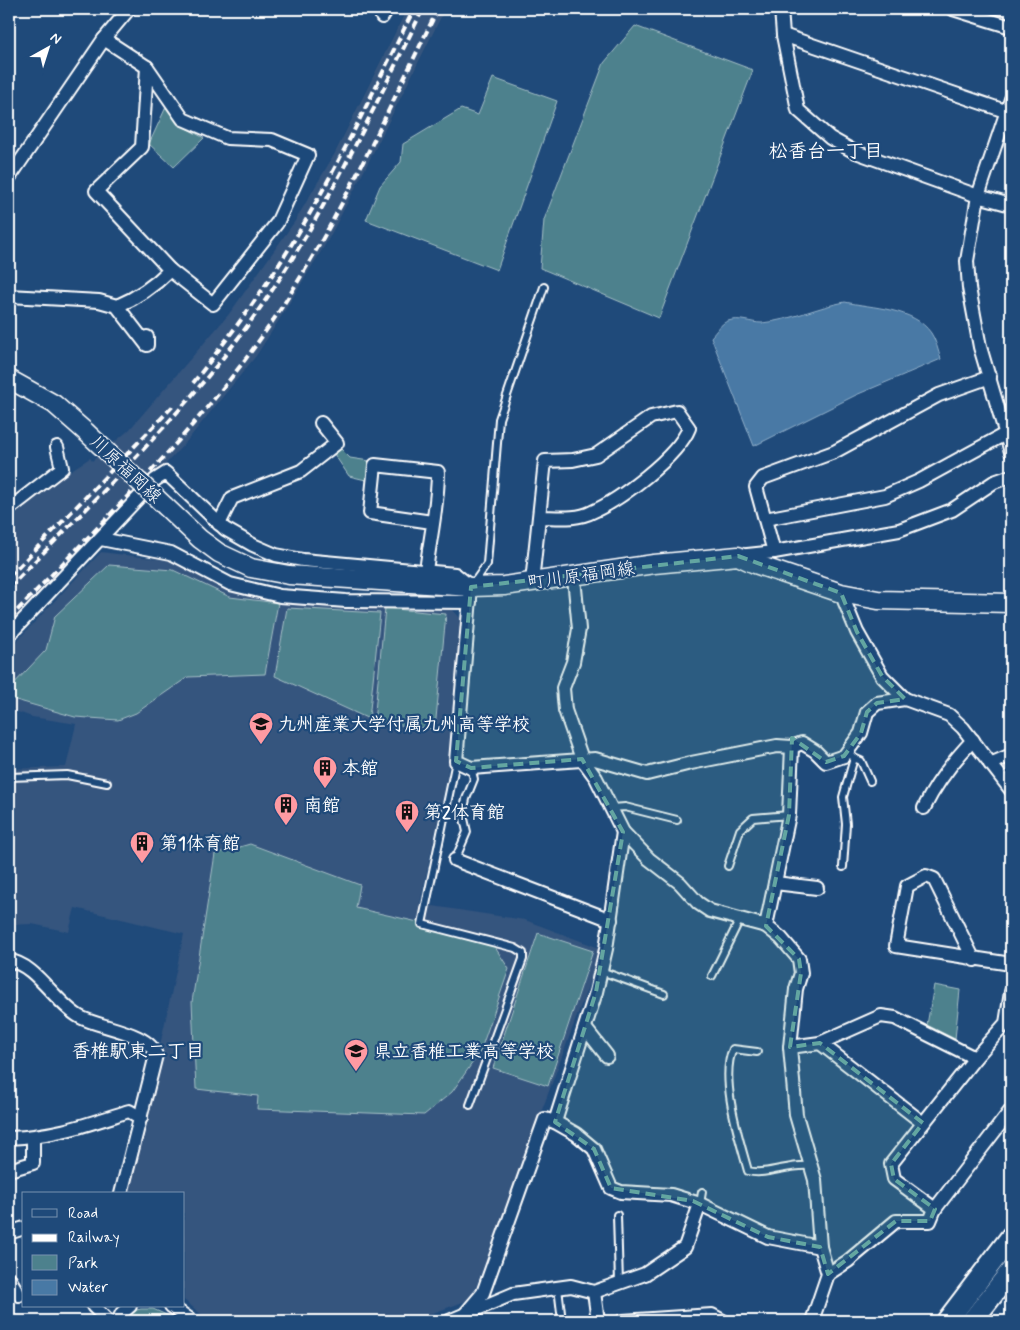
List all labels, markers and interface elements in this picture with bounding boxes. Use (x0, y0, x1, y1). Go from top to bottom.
north arrow (22, 22, 72, 72)
text: N (46, 29, 65, 49)
district label: 松香台一丁目 (769, 139, 883, 164)
street label: 川原福岡線 (84, 430, 166, 509)
street label: 町川原福岡線 (526, 557, 636, 595)
school or university icon: 九州産業大学付属九州高等学校 (248, 711, 274, 745)
place label: 九州産業大学付属九州高等学校 (278, 713, 530, 737)
building icon: 本館 (312, 755, 338, 789)
place label: 本館 (342, 757, 378, 781)
building icon: 南館 (273, 792, 299, 826)
place label: 南館 (304, 794, 340, 818)
building icon: 第2体育館 (394, 799, 420, 833)
place label: 第2体育館 (424, 801, 505, 825)
building icon: 第1体育館 (129, 830, 155, 864)
place label: 第1体育館 (160, 832, 240, 856)
school or university icon: 県立香椎工業高等学校 (343, 1038, 369, 1072)
district label: 香椎駅東二丁目 (71, 1039, 205, 1064)
place label: 県立香椎工業高等学校 (374, 1040, 554, 1064)
legend (22, 1192, 185, 1308)
text: Road (68, 1204, 98, 1224)
text: Railway (68, 1228, 120, 1248)
text: Park (68, 1254, 98, 1274)
text: Water (68, 1278, 108, 1298)

